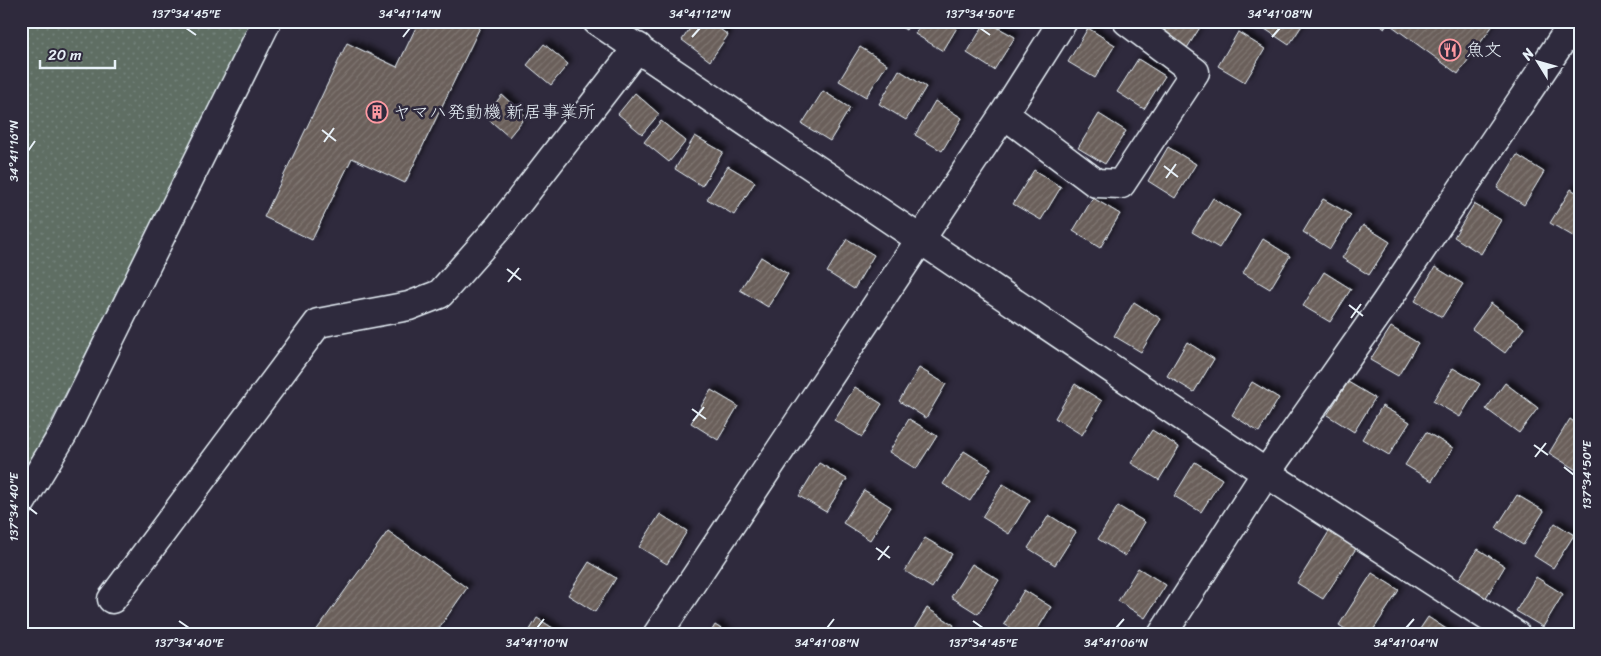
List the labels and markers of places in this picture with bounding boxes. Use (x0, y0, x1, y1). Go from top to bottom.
place label: 魚文 (1466, 34, 1502, 66)
restaurant icon: 魚文 (1438, 38, 1462, 62)
place label: ヤマハ発動機 新居事業所 (393, 96, 596, 128)
building icon: ヤマハ発動機 新居事業所 (365, 100, 389, 124)

